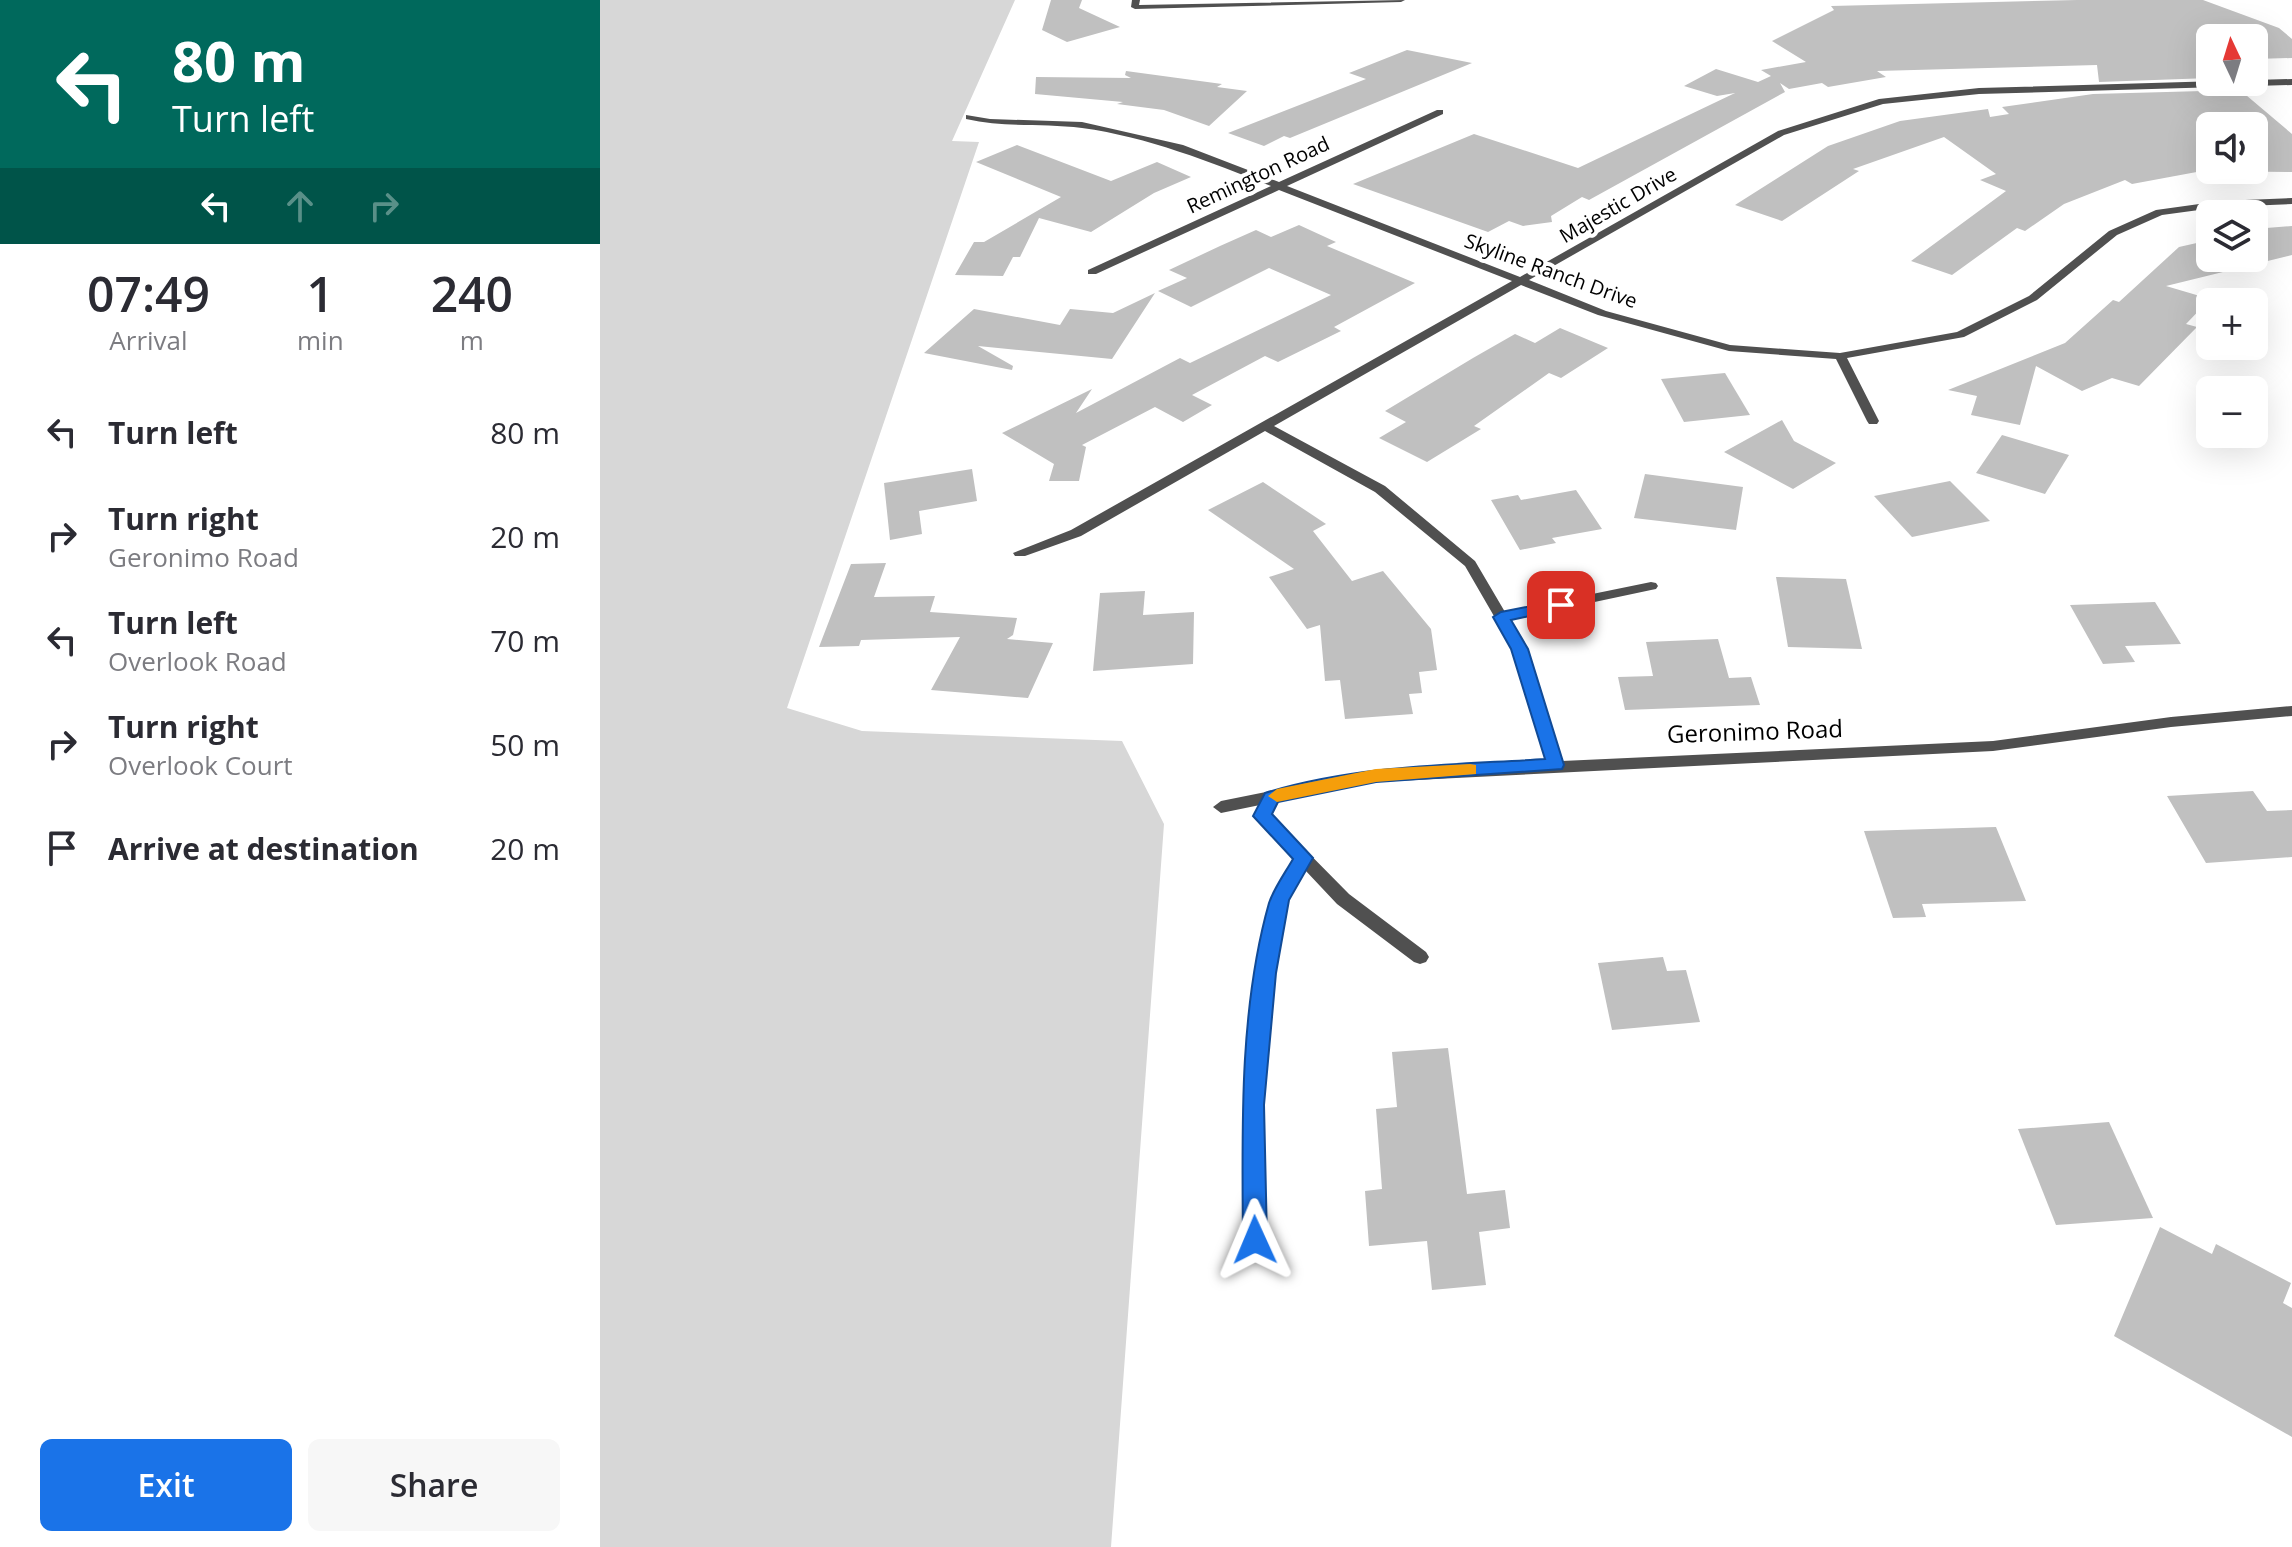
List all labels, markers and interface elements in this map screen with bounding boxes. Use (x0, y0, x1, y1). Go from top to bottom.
text: 80 m (172, 22, 306, 98)
north arrow (2196, 24, 2268, 96)
map controls (2196, 24, 2268, 448)
icon: left (40, 32, 144, 136)
text: Turn left (172, 94, 314, 143)
button: sound (2196, 112, 2268, 184)
street label: Remington Road (1182, 130, 1334, 219)
street label: Majestic Drive (1554, 160, 1681, 249)
icon: left (194, 184, 238, 228)
icon: ahead (278, 184, 322, 228)
icon: right (362, 184, 406, 228)
button: layers (2196, 200, 2268, 272)
street label: Skyline Ranch Drive (1461, 227, 1641, 314)
text: 07:49 (87, 261, 210, 326)
text: 1 (307, 261, 334, 326)
text: 240 (431, 261, 513, 326)
button: + (2196, 288, 2268, 360)
text: Arrival (109, 322, 188, 358)
text: min (297, 322, 344, 358)
text: m (460, 322, 484, 358)
button: − (2196, 376, 2268, 448)
icon: left (40, 410, 84, 454)
text: Turn left (108, 412, 238, 453)
text: 80 m (490, 412, 560, 453)
text: Turn right (108, 498, 259, 539)
icon: right (40, 514, 84, 558)
text: 20 m (490, 516, 560, 557)
text: Geronimo Road (108, 539, 299, 575)
pin (1527, 571, 1595, 639)
icon: arrive (1539, 583, 1583, 627)
text: Turn left (108, 602, 238, 643)
icon: left (40, 618, 84, 662)
text: 70 m (490, 620, 560, 661)
text: Overlook Road (108, 643, 287, 679)
text: Turn right (108, 706, 259, 747)
street label: Geronimo Road (1666, 711, 1844, 750)
icon: right (40, 722, 84, 766)
text: 50 m (490, 724, 560, 765)
text: Overlook Court (108, 747, 293, 783)
icon: arrive (40, 826, 84, 870)
text: Arrive at destination (108, 828, 419, 869)
text: 20 m (490, 828, 560, 869)
position arrow (1213, 1198, 1297, 1282)
button: Exit (40, 1439, 292, 1531)
button: Share (308, 1439, 560, 1531)

